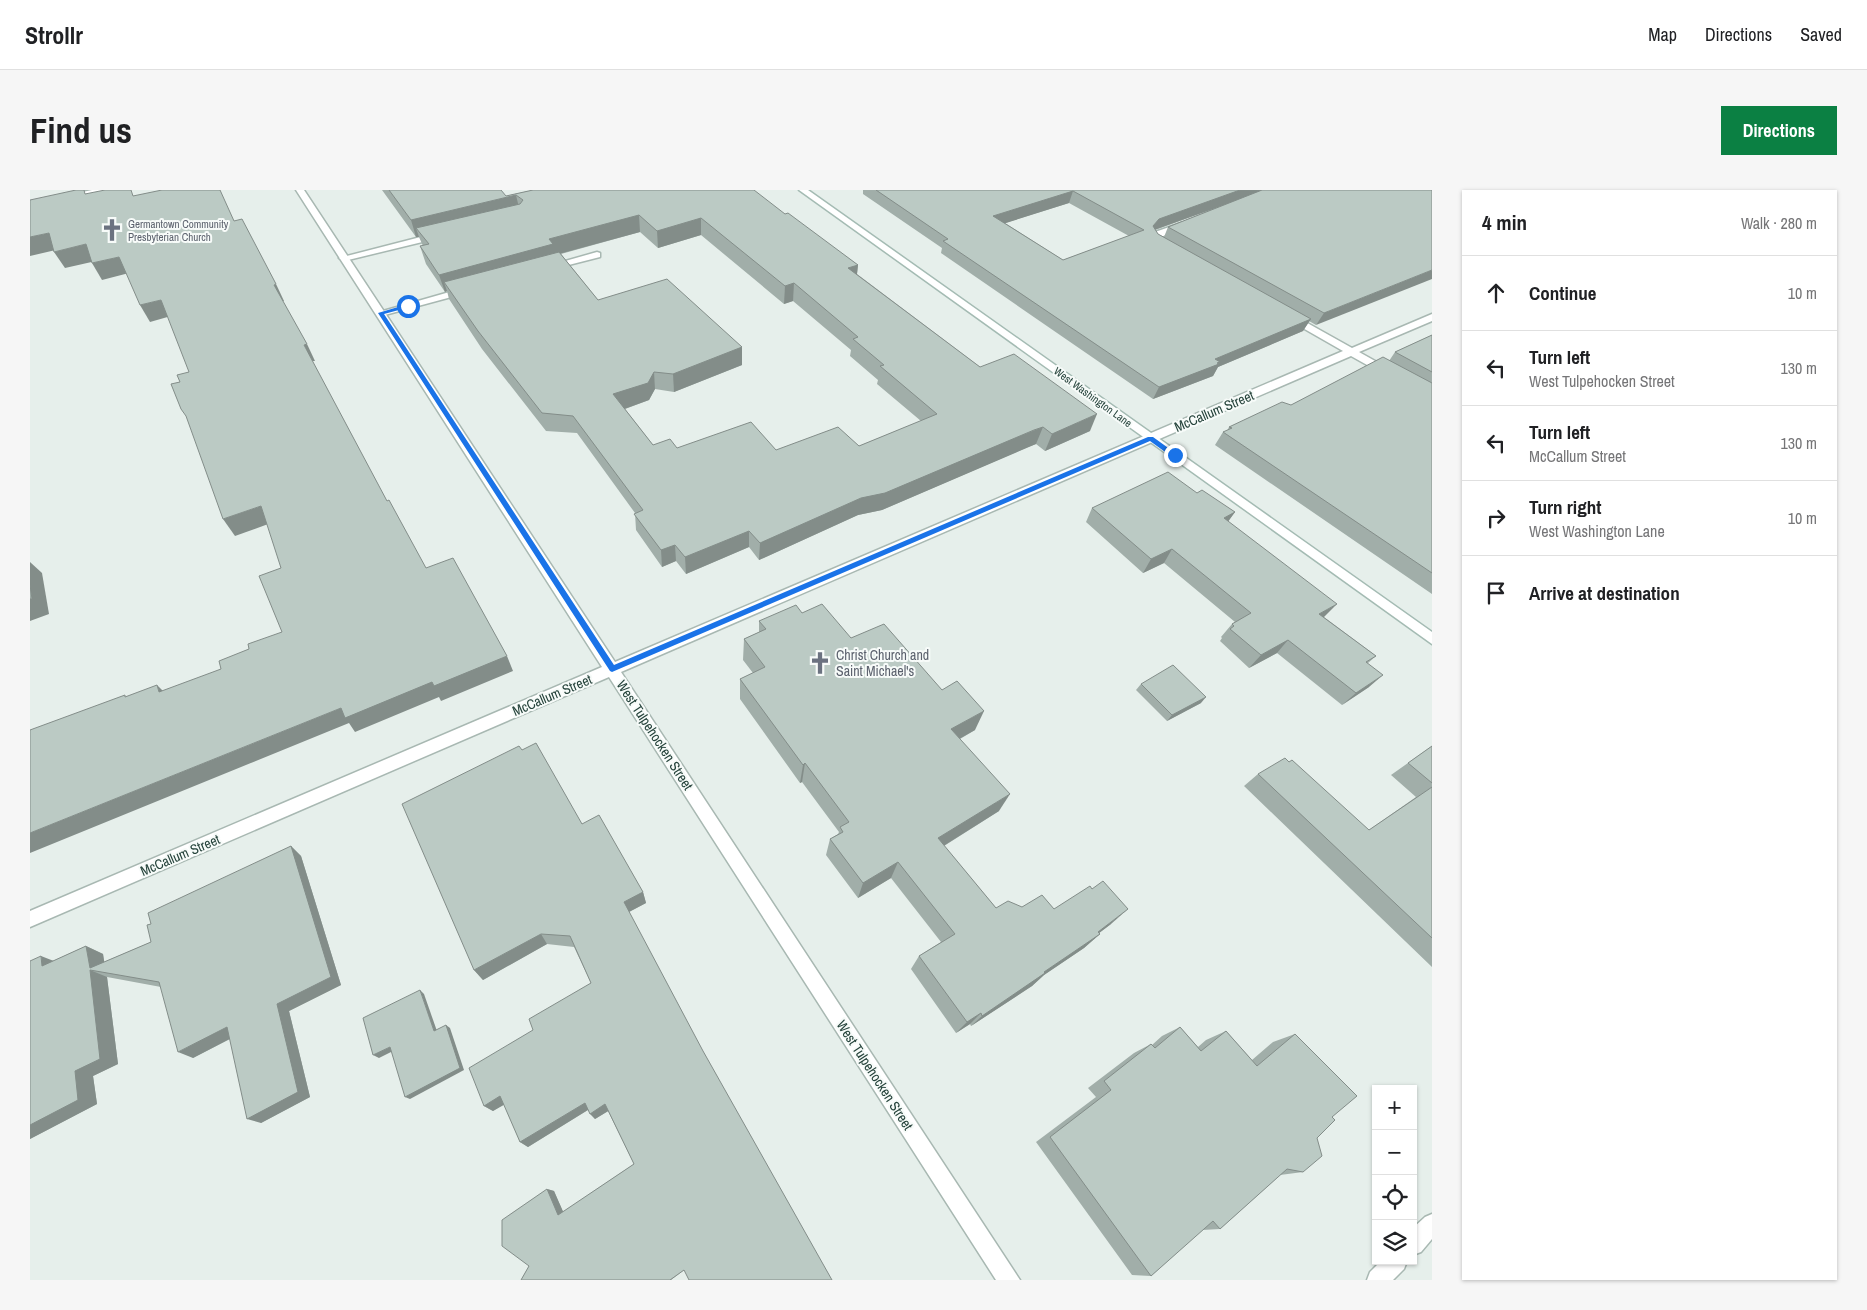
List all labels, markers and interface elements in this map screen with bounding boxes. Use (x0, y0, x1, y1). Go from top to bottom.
text: Strollr (25, 19, 83, 51)
text: Map (1648, 22, 1677, 47)
text: Directions (1705, 22, 1772, 47)
text: Saved (1800, 22, 1842, 47)
button: Directions (1721, 106, 1837, 155)
text: Find us (30, 107, 132, 154)
text: 4 min (1482, 208, 1527, 237)
text: Walk · 280 m (1741, 212, 1817, 234)
church icon: Germantown Community Presbyterian Church (99, 217, 125, 243)
place label: Germantown Community Presbyterian Church (128, 217, 229, 244)
icon: ahead (1482, 279, 1510, 307)
text: Continue (1529, 280, 1597, 306)
text: 10 m (1788, 282, 1817, 304)
route start (397, 295, 420, 318)
text: Turn left (1529, 344, 1590, 370)
icon: left (1482, 354, 1510, 382)
text: 130 m (1781, 357, 1817, 379)
street label: West Washington Lane (1051, 364, 1135, 430)
text: West Tulpehocken Street (1529, 370, 1675, 392)
street label: McCallum Street (1171, 386, 1257, 436)
text: Turn left (1529, 419, 1590, 445)
icon: left (1482, 429, 1510, 457)
text: 130 m (1781, 432, 1817, 454)
route end (1164, 444, 1187, 467)
text: McCallum Street (1529, 445, 1626, 467)
text: Turn right (1529, 494, 1601, 520)
icon: right (1482, 504, 1510, 532)
text: 10 m (1788, 507, 1817, 529)
text: West Washington Lane (1529, 520, 1665, 542)
icon: arrive (1482, 579, 1510, 607)
text: Arrive at destination (1529, 580, 1680, 606)
place label: Christ Church and Saint Michael's (836, 646, 929, 680)
church icon: Christ Church and Saint Michael's (807, 650, 833, 676)
street label: McCallum Street (509, 670, 595, 720)
street label: West Tulpehocken Street (613, 677, 697, 793)
street label: McCallum Street (137, 830, 223, 880)
street label: West Tulpehocken Street (833, 1017, 917, 1133)
map controls (1372, 1085, 1417, 1265)
button: + (1372, 1085, 1417, 1130)
button: − (1372, 1130, 1417, 1175)
button: locate (1372, 1175, 1417, 1220)
button: layers (1372, 1220, 1417, 1265)

